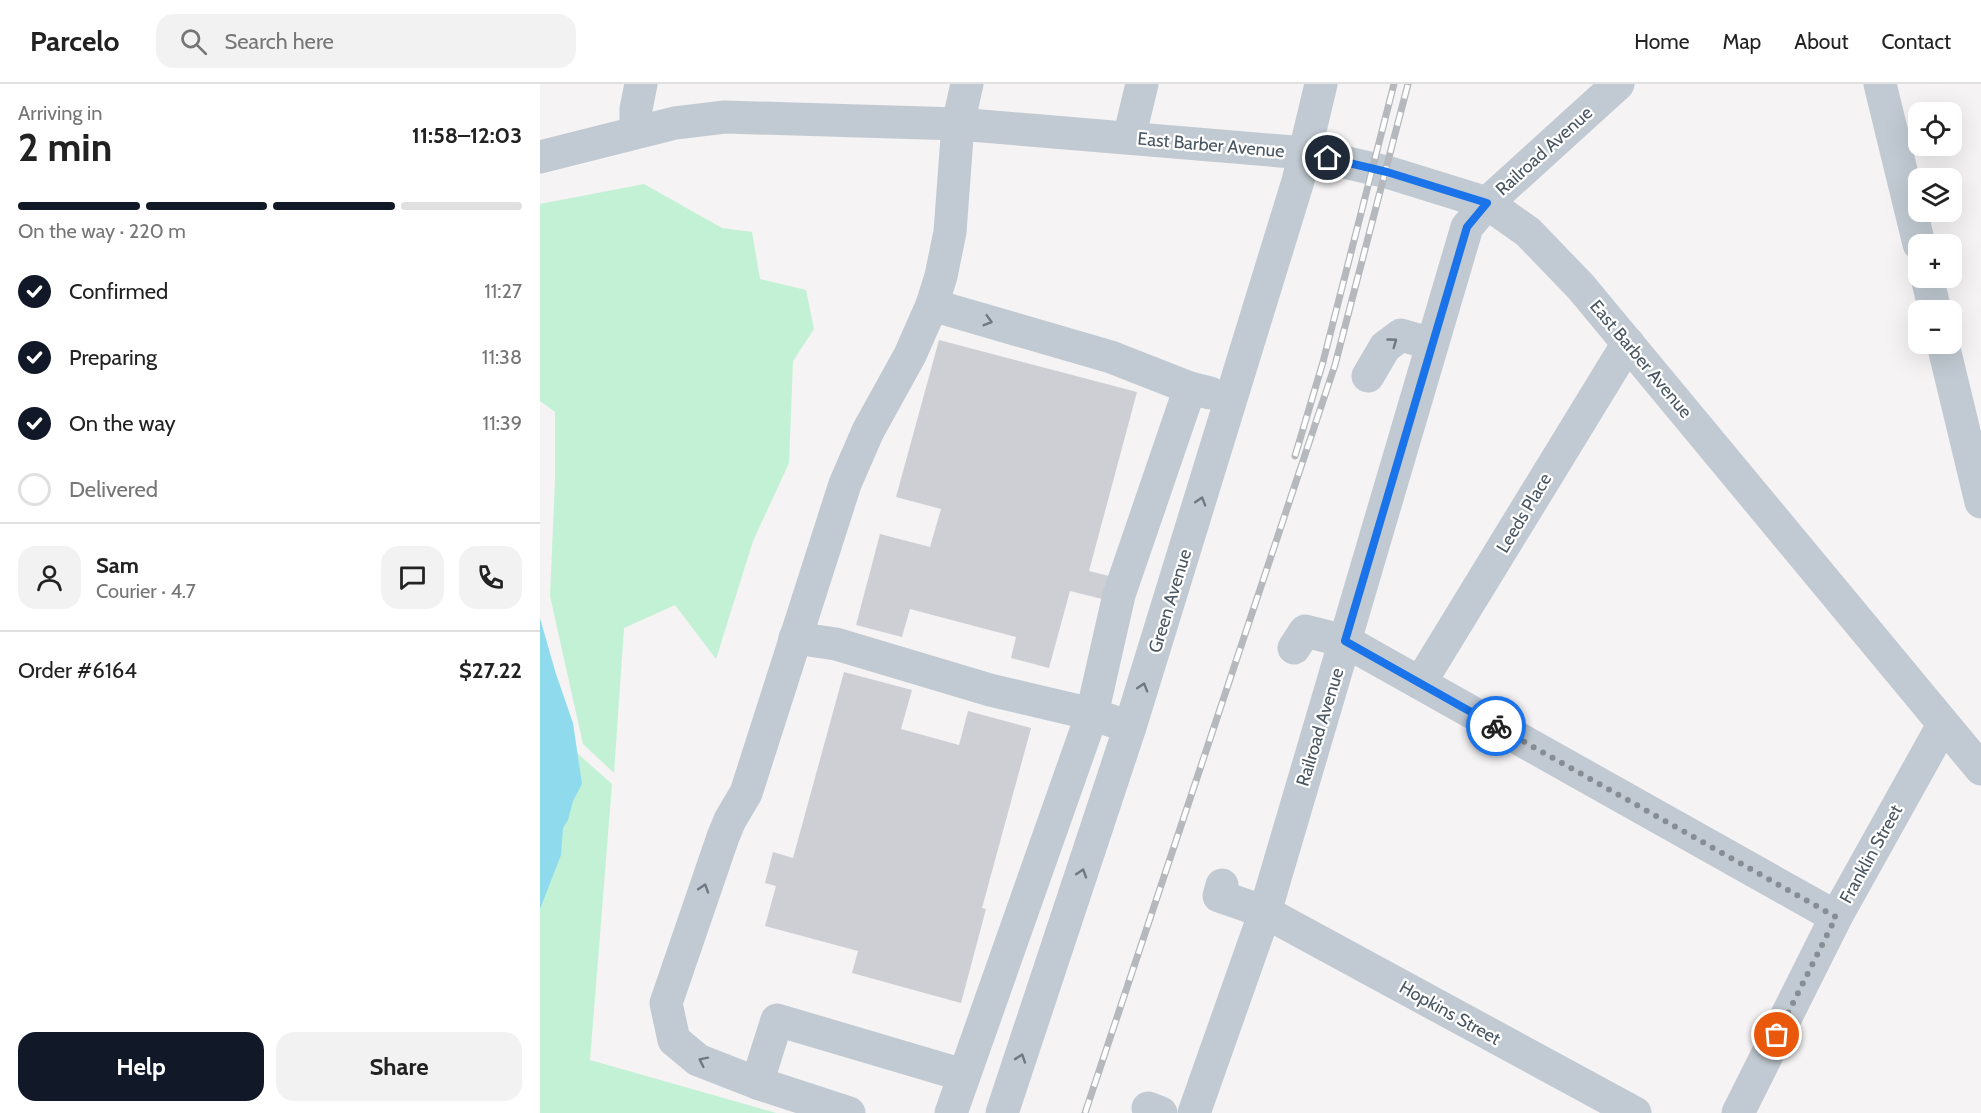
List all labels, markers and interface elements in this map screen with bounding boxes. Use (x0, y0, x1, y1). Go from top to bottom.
search box (156, 14, 576, 68)
text: Parcelo (30, 24, 120, 58)
icon: search (177, 25, 210, 58)
text: Search here (225, 28, 334, 55)
text: Home (1634, 29, 1690, 54)
text: Map (1723, 29, 1761, 54)
text: About (1794, 29, 1848, 54)
text: Contact (1881, 29, 1951, 54)
text: Arriving in (18, 101, 102, 125)
street label: Railroad Avenue (1491, 102, 1597, 200)
map controls (1908, 102, 1962, 354)
button: locate (1908, 102, 1962, 156)
text: 11:58–12:03 (412, 122, 522, 149)
text: 2 min (18, 123, 112, 171)
street label: East Barber Avenue (1137, 128, 1285, 162)
pin (1302, 132, 1353, 183)
icon: home (1311, 141, 1344, 174)
button: layers (1908, 168, 1962, 222)
text: On the way · 220 m (18, 219, 186, 243)
button: + (1908, 234, 1962, 288)
icon: check (18, 275, 51, 308)
text: Confirmed (69, 278, 168, 305)
text: 11:27 (484, 279, 522, 303)
street label: East Barber Avenue (1585, 296, 1697, 422)
button: − (1908, 300, 1962, 354)
one-way arrow (982, 314, 993, 326)
one-way arrow (1386, 338, 1397, 349)
icon: check (18, 341, 51, 374)
text: Preparing (69, 344, 157, 371)
text: 11:38 (482, 345, 522, 369)
icon: check (18, 407, 51, 440)
text: On the way (69, 410, 176, 437)
text: 11:39 (483, 411, 522, 435)
street label: Leeds Place (1492, 469, 1556, 557)
text: Delivered (69, 476, 158, 503)
one-way arrow (1193, 496, 1206, 507)
button: person (18, 546, 81, 609)
button: chat (381, 546, 444, 609)
button: phone (459, 546, 522, 609)
street label: Green Avenue (1144, 547, 1196, 655)
text: Sam (96, 552, 139, 579)
text: Courier · 4.7 (96, 579, 196, 603)
text: Order #6164 (18, 657, 137, 684)
text: $27.22 (459, 657, 522, 684)
street label: Railroad Avenue (1292, 665, 1348, 789)
one-way arrow (1136, 682, 1148, 693)
courier (1466, 696, 1526, 756)
icon: bike (1480, 710, 1513, 743)
street label: Franklin Street (1835, 801, 1907, 907)
one-way arrow (1075, 868, 1088, 879)
one-way arrow (697, 883, 710, 894)
street label: Hopkins Street (1396, 976, 1504, 1050)
pin (1751, 1009, 1802, 1060)
icon: bag (1760, 1018, 1793, 1051)
button: Help (18, 1032, 264, 1101)
button: Share (276, 1032, 522, 1101)
one-way arrow (1013, 1053, 1026, 1064)
one-way arrow (698, 1056, 709, 1068)

